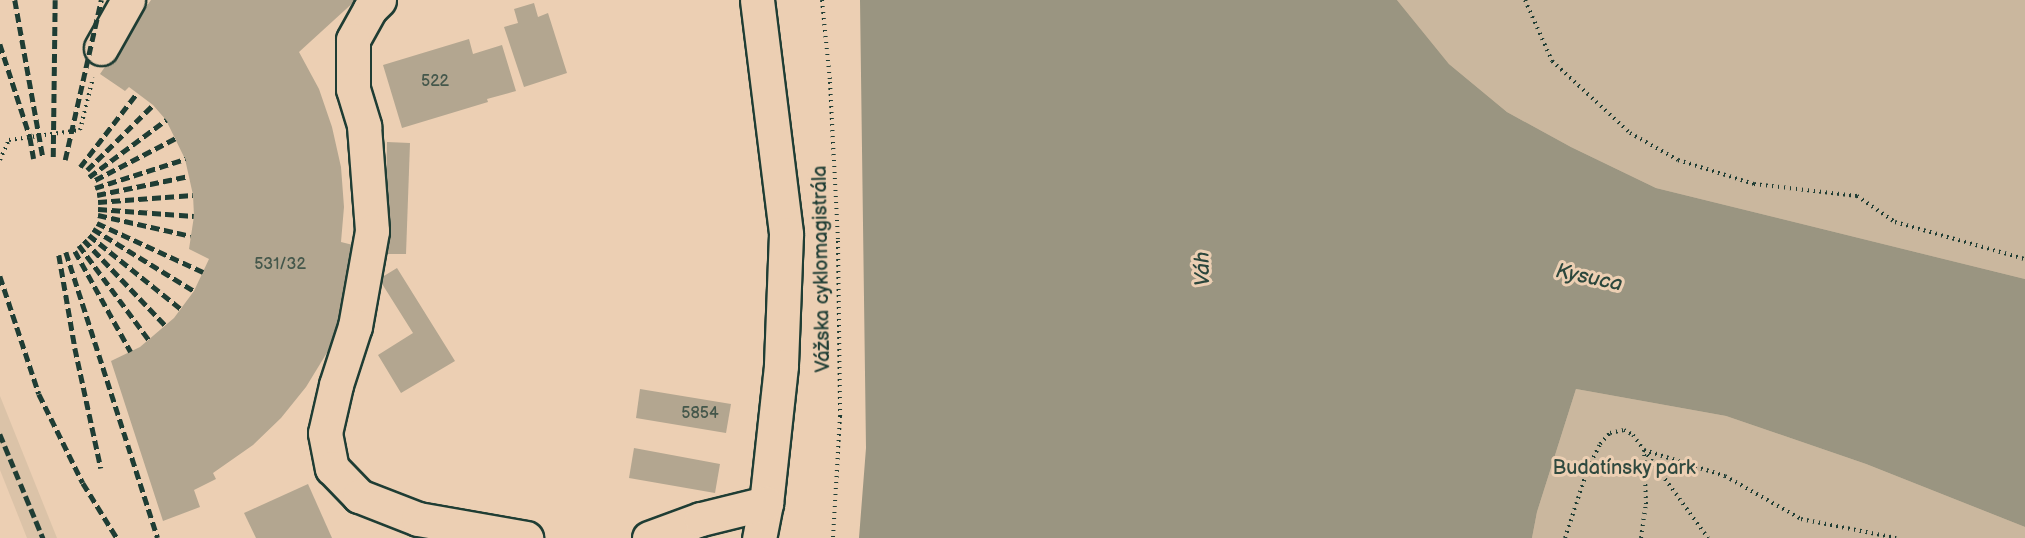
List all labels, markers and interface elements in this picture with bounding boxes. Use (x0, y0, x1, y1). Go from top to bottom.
house number: 522 (421, 72, 449, 92)
street label: Vážska cyklomagistrála (808, 165, 836, 373)
water label: Váh (1190, 251, 1216, 287)
house number: 531/32 (254, 255, 306, 275)
water label: Kysuca (1553, 259, 1625, 297)
house number: 5854 (681, 404, 719, 424)
park label: Budatínsky park (1552, 456, 1696, 480)

